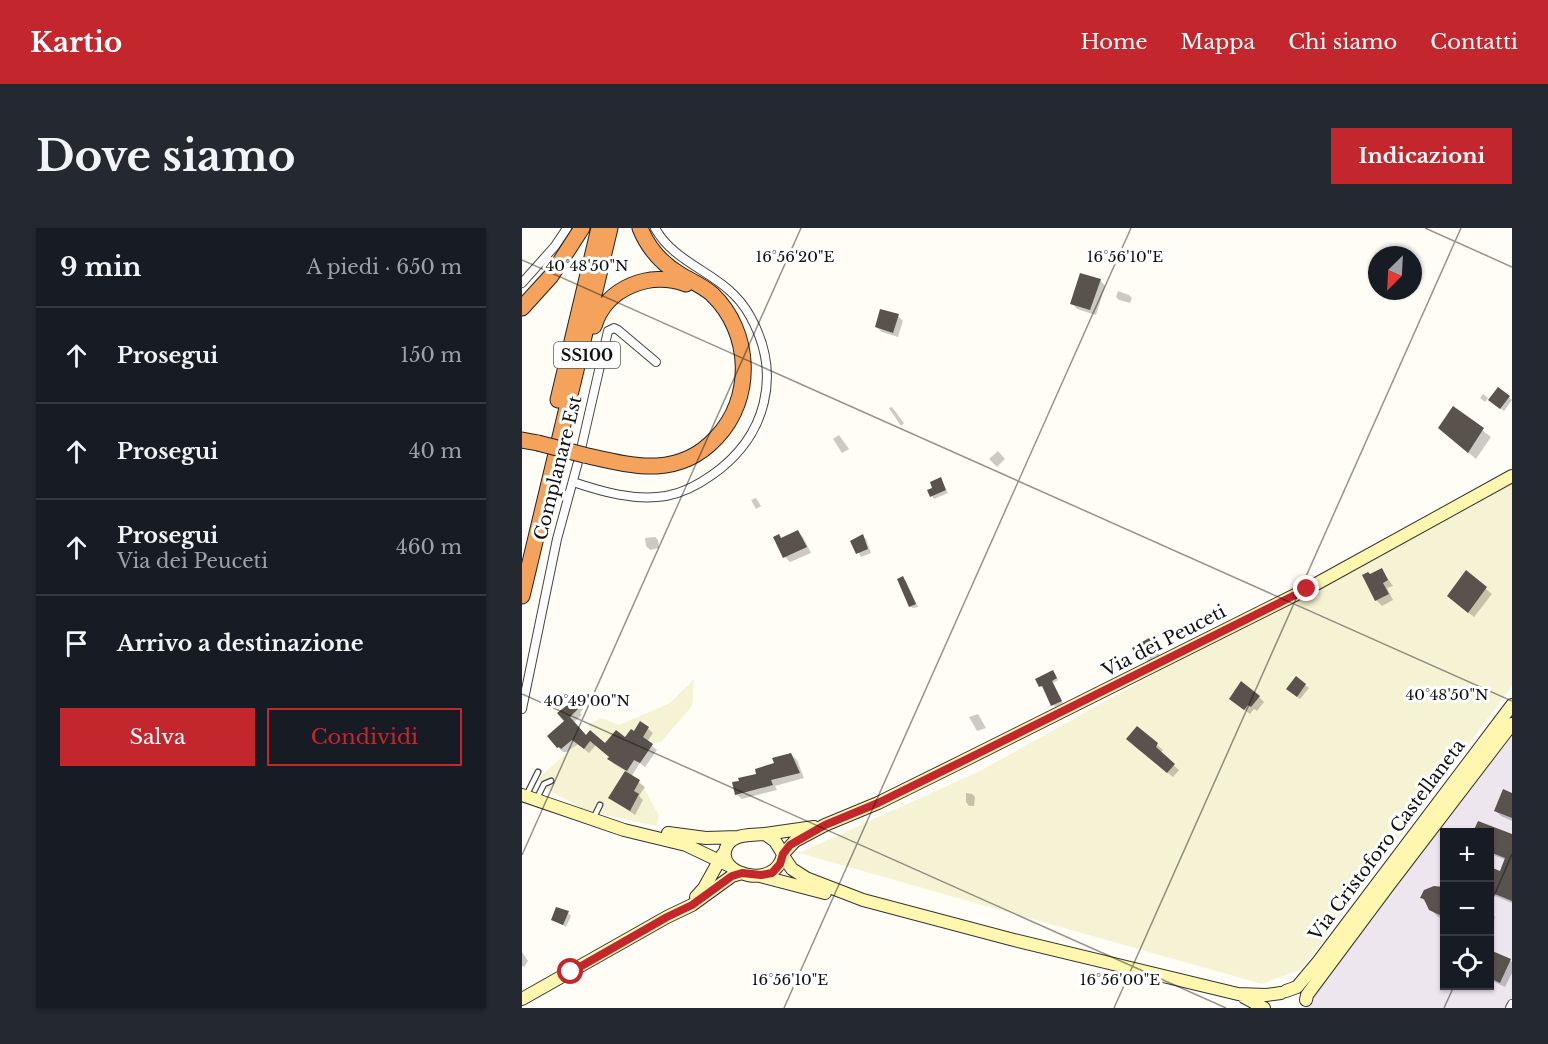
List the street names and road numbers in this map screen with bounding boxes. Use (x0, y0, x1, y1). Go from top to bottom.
road number: SS100 (554, 342, 620, 368)
street label: Complanare Est (529, 393, 587, 542)
street label: Via dei Peuceti (1098, 600, 1230, 682)
street label: Via Cristoforo Castellaneta (1304, 735, 1470, 946)

